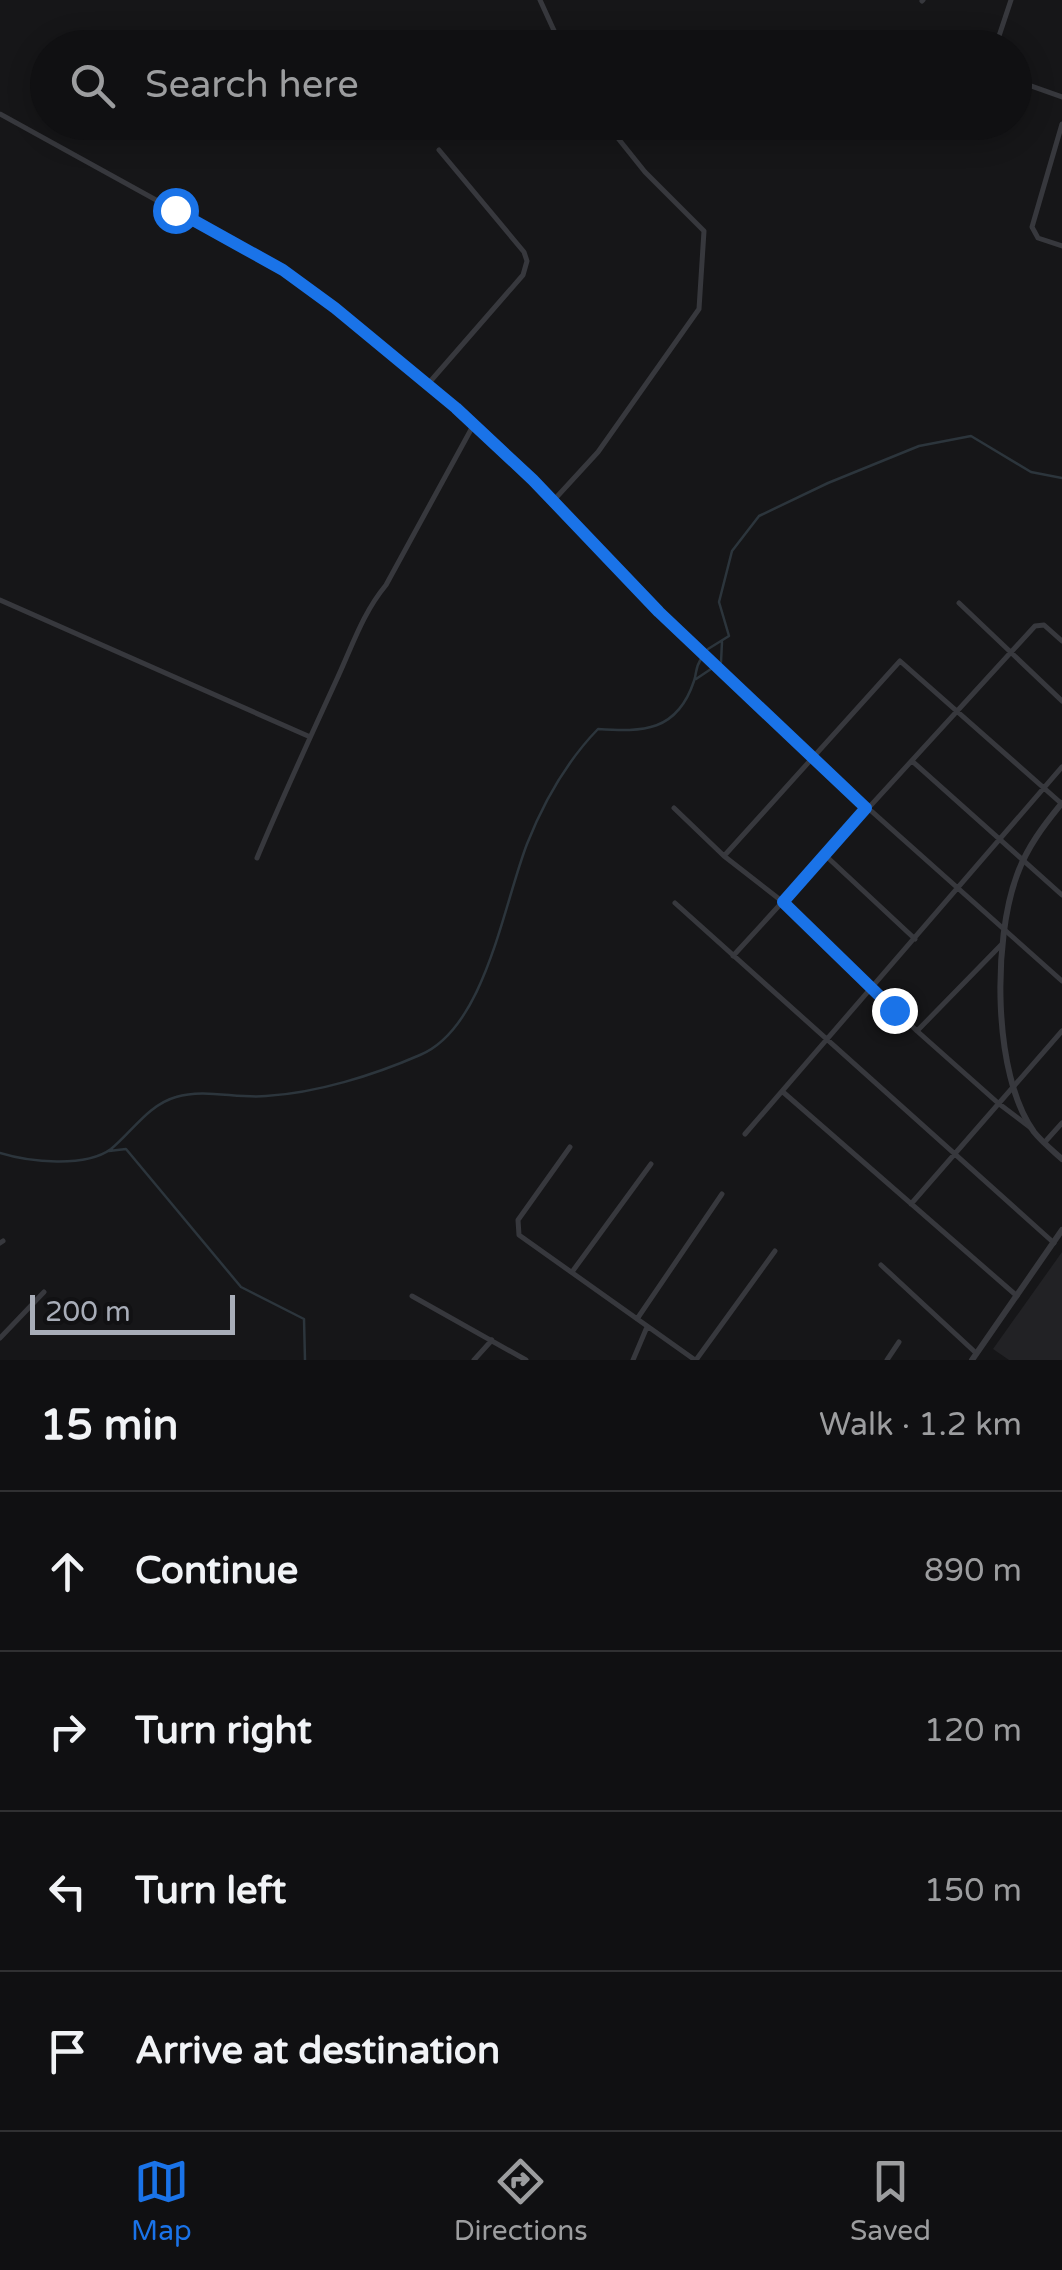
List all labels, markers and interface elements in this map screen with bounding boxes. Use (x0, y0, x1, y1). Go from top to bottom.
search box (30, 30, 1032, 140)
icon: search (65, 58, 120, 113)
text: Search here (145, 62, 359, 108)
route start (153, 188, 199, 234)
route end (872, 988, 918, 1034)
scale bar (30, 1290, 235, 1334)
text: 200 m (45, 1295, 131, 1329)
text: 15 min (40, 1400, 178, 1451)
text: Walk · 1.2 km (819, 1406, 1022, 1444)
icon: ahead (40, 1544, 95, 1599)
text: Continue (135, 1548, 298, 1594)
text: 890 m (924, 1552, 1022, 1590)
icon: right (40, 1704, 95, 1759)
text: Turn right (135, 1708, 312, 1754)
text: 120 m (924, 1712, 1022, 1750)
icon: left (40, 1864, 95, 1919)
text: Turn left (135, 1868, 286, 1914)
text: 150 m (924, 1872, 1022, 1910)
icon: arrive (40, 2024, 95, 2079)
text: Arrive at destination (135, 2028, 500, 2074)
tab: Map (131, 2154, 192, 2248)
tab: Directions (454, 2154, 588, 2248)
tab: Saved (850, 2154, 931, 2248)

